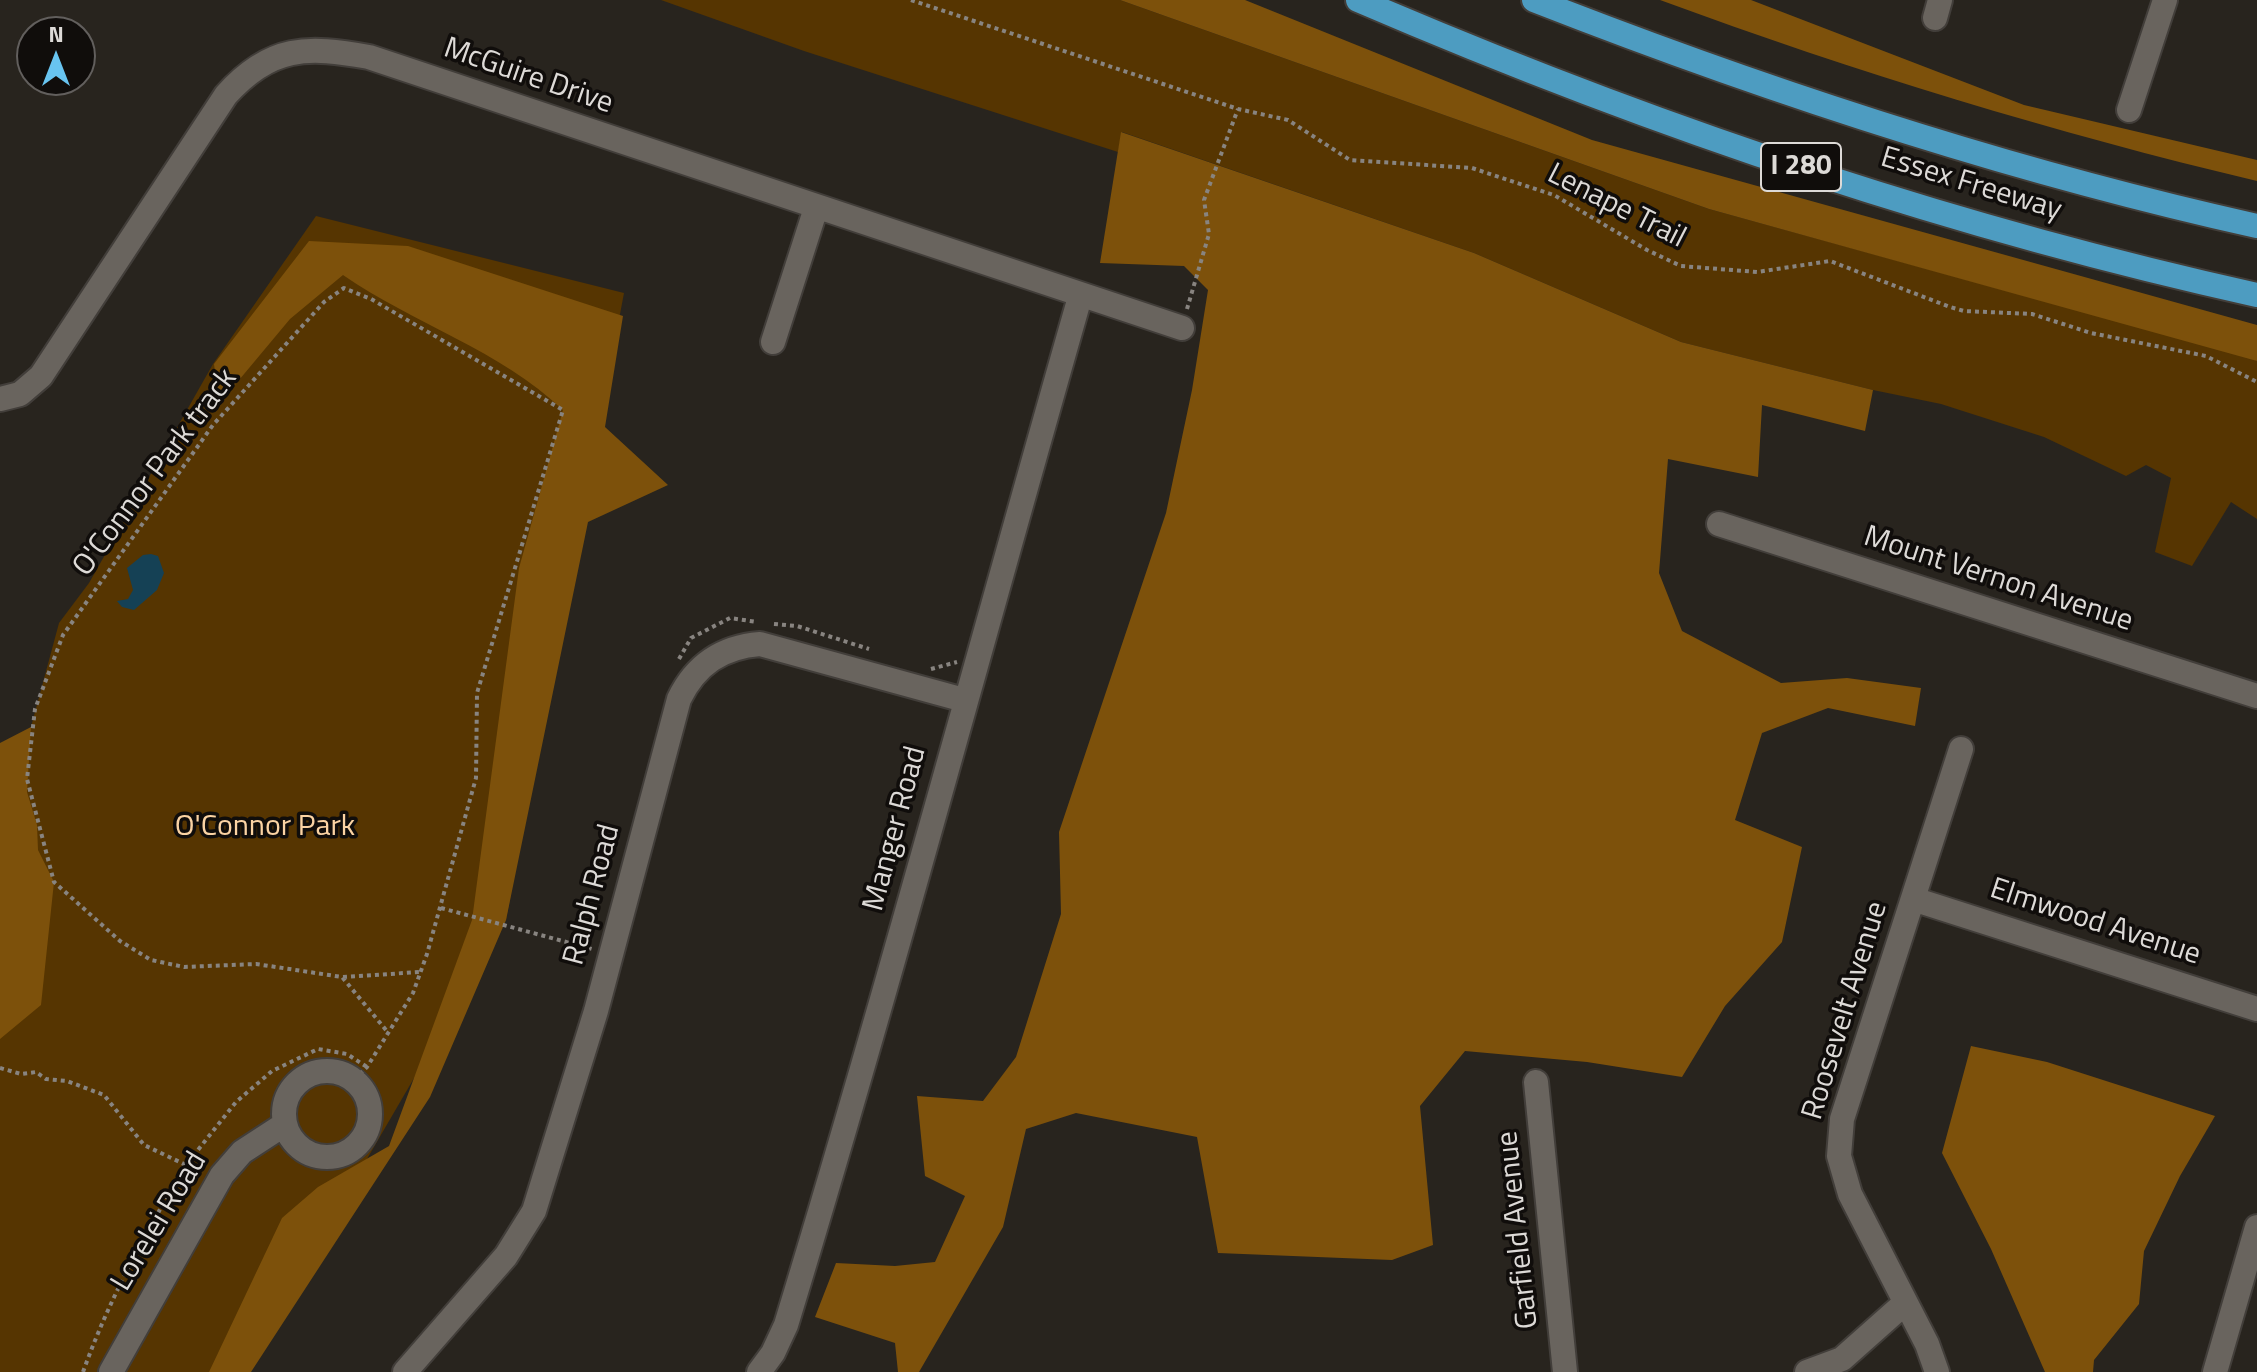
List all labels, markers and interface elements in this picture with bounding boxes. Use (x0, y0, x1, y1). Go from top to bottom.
north arrow (16, 16, 96, 96)
text: N (48, 17, 64, 51)
street label: McGuire Drive (439, 31, 617, 123)
street label: Essex Freeway (1876, 140, 2066, 230)
road number: I 280 (1761, 143, 1841, 191)
street label: Lenape Trail (1541, 157, 1691, 257)
street label: O'Connor Park track (66, 362, 246, 584)
street label: Mount Vernon Avenue (1859, 520, 2137, 640)
street label: Manger Road (857, 743, 935, 915)
park label: O'Connor Park (175, 810, 355, 846)
street label: Ralph Road (557, 821, 629, 969)
street label: Elmwood Avenue (1985, 872, 2205, 974)
street label: Roosevelt Avenue (1796, 898, 1896, 1124)
street label: Garfield Avenue (1491, 1129, 1547, 1331)
street label: Lorelei Road (105, 1146, 215, 1298)

